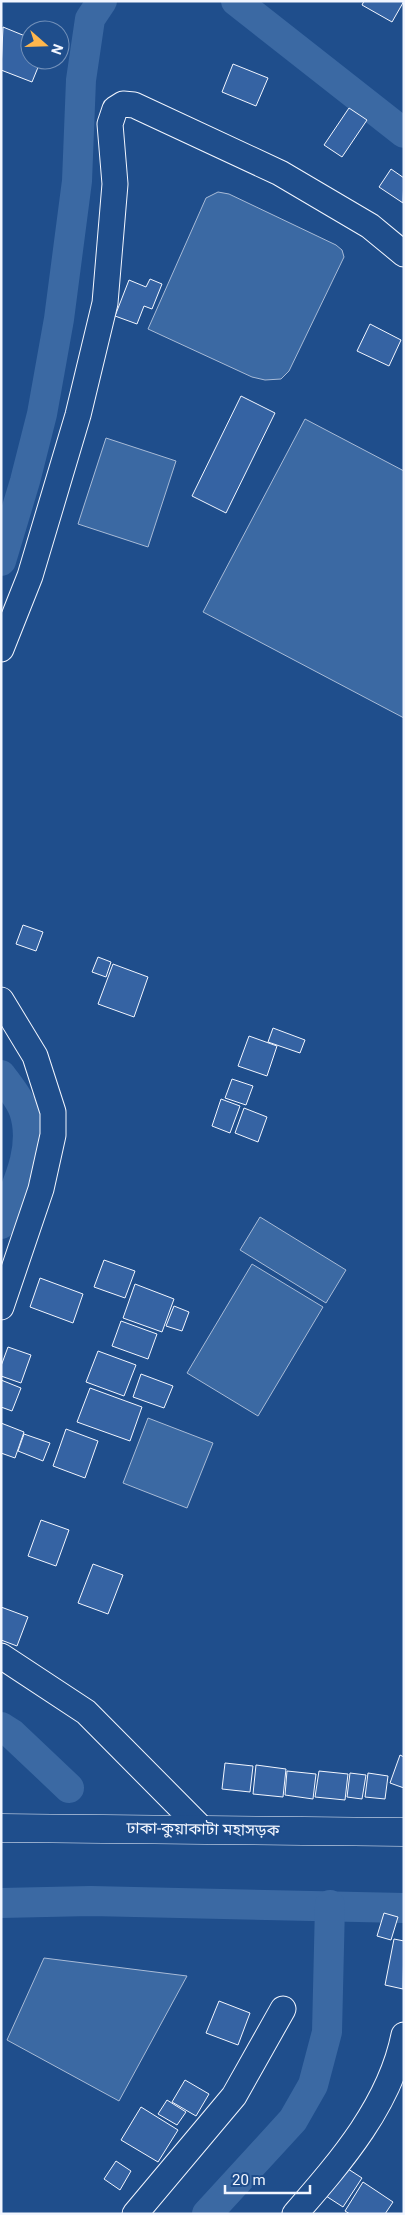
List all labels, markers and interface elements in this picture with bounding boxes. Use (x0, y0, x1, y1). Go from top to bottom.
north arrow (20, 20, 70, 70)
text: N (48, 42, 66, 57)
street label: ঢাকা-কুয়াকাটা মহাসড়ক (125, 1818, 281, 1840)
scale bar (225, 2162, 310, 2194)
text: 20 m (232, 2171, 266, 2189)

